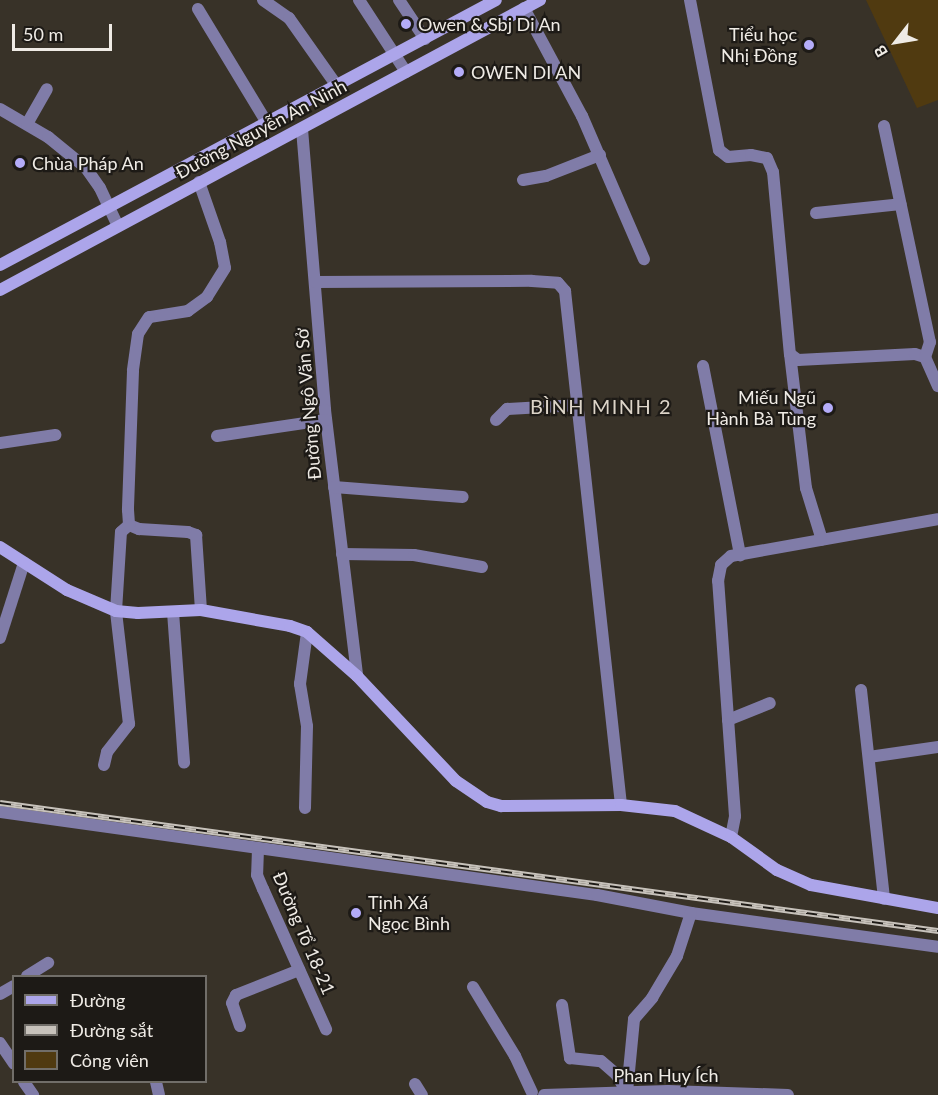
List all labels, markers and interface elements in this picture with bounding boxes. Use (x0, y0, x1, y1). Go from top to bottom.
scale bar (15, 12, 116, 50)
north arrow (866, 12, 926, 72)
place label: Owen & Sbj Di An (418, 13, 561, 35)
marker: Owen & Sbj Di An (399, 17, 413, 31)
text: 50 m (23, 23, 63, 45)
place label: Tiểu học Nhị Đồng (721, 24, 797, 66)
marker: Tiểu học Nhị Đồng (802, 38, 816, 52)
text: B (869, 42, 891, 61)
place label: OWEN DI AN (471, 61, 582, 83)
marker: OWEN DI AN (452, 65, 466, 79)
street label: Đường Nguyễn An Ninh (172, 75, 350, 183)
place label: Chùa Pháp An (32, 152, 144, 174)
marker: Chùa Pháp An (13, 156, 27, 170)
street label: Đường Ngô Văn Sở (291, 327, 325, 481)
place label: Miếu Ngũ Hành Bà Tùng (706, 387, 816, 430)
district label: BÌNH MINH 2 (530, 394, 672, 418)
marker: Miếu Ngũ Hành Bà Tùng (821, 401, 835, 415)
street label: Đường Tổ 18-21 (268, 868, 340, 998)
place label: Tịnh Xá Ngọc Bình (368, 892, 450, 934)
marker: Tịnh Xá Ngọc Bình (349, 906, 363, 920)
legend (12, 975, 207, 1083)
text: Đường (70, 989, 125, 1011)
text: Đường sắt (70, 1019, 153, 1041)
text: Công viên (70, 1049, 149, 1071)
street label: Phan Huy Ích (613, 1064, 719, 1086)

